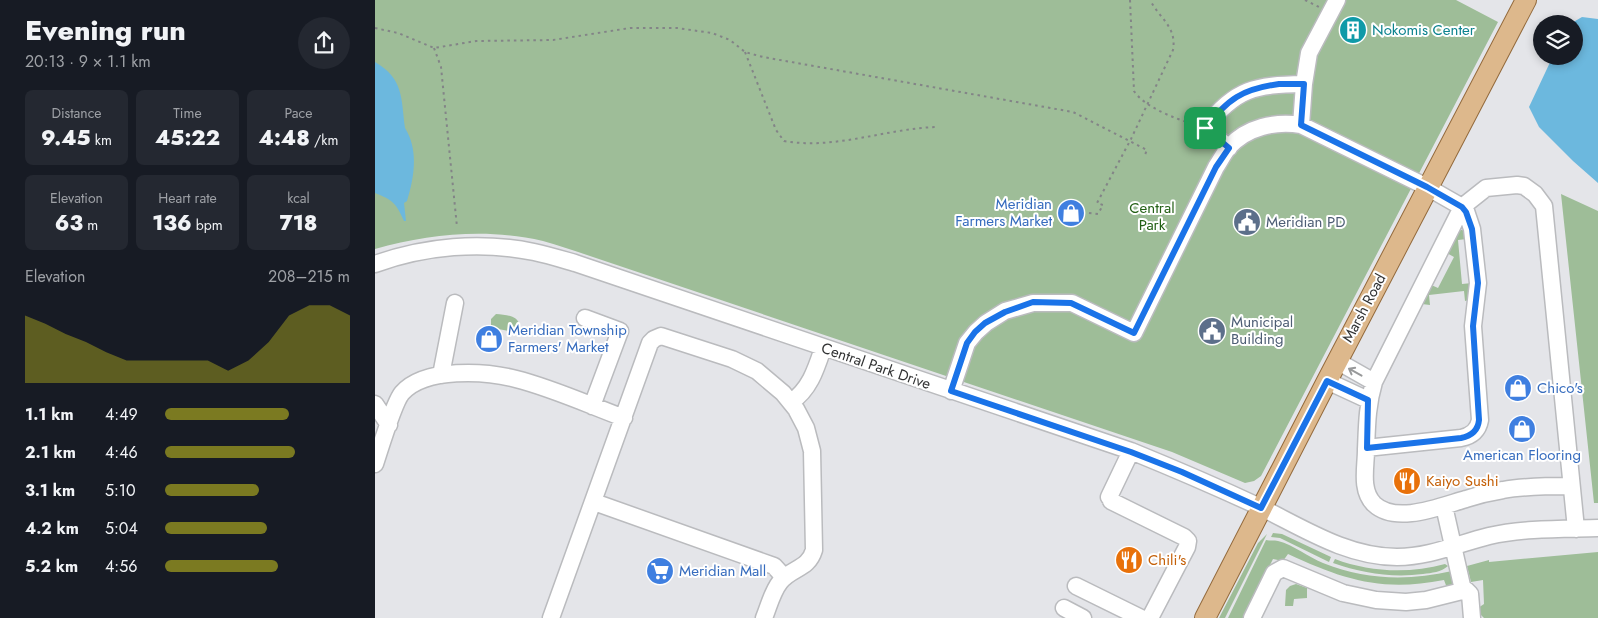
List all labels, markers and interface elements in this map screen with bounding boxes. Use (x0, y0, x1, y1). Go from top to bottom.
text: Evening run (25, 10, 186, 51)
building icon: Nokomis Center (1338, 15, 1368, 45)
map controls (1533, 15, 1583, 65)
button: layers (1533, 15, 1583, 65)
button: share (298, 17, 350, 69)
place label: Nokomis Center (1372, 19, 1476, 41)
text: 20:13 · 9 × 1.1 km (25, 50, 151, 73)
text: Distance (51, 103, 102, 123)
text: Time (173, 103, 202, 123)
text: Pace (285, 103, 312, 123)
pin (1184, 107, 1226, 149)
icon: arrive (1191, 114, 1219, 142)
text: 9.45 (41, 123, 91, 153)
text: 45:22 (155, 123, 220, 153)
text: 4:48 (259, 123, 310, 153)
text: km (91, 130, 112, 150)
text: /km (310, 130, 338, 150)
text: Elevation (50, 188, 103, 208)
text: Heart rate (158, 188, 217, 208)
text: kcal (287, 188, 310, 208)
place label: Meridian Farmers Market (955, 193, 1052, 232)
park label: Central Park (1129, 197, 1175, 236)
shop icon: Meridian Farmers Market (1056, 198, 1086, 228)
public building icon: Meridian PD (1232, 207, 1262, 237)
text: 63 (55, 208, 83, 238)
text: 136 (152, 208, 192, 238)
text: 718 (280, 208, 317, 238)
place label: Meridian PD (1266, 211, 1345, 233)
text: m (83, 215, 98, 235)
text: bpm (192, 215, 223, 235)
text: Elevation (25, 265, 85, 288)
text: 208–215 m (268, 265, 350, 288)
street label: Marsh Road (1337, 270, 1391, 346)
place label: Municipal Building (1231, 311, 1293, 350)
public building icon: Municipal Building (1197, 316, 1227, 346)
place label: Meridian Township Farmers' Market (508, 319, 627, 358)
shop icon: Meridian Township Farmers' Market (474, 324, 504, 354)
street label: Central Park Drive (818, 337, 934, 395)
one-way arrow (1348, 366, 1363, 376)
shop icon: Chico's (1503, 373, 1533, 403)
place label: Chico's (1537, 377, 1583, 399)
text: 1.1 km (25, 403, 74, 426)
text: 4:49 (105, 403, 138, 426)
shop icon: American Flooring (1507, 414, 1537, 444)
text: 2.1 km (25, 441, 76, 464)
text: 4:46 (105, 441, 138, 464)
place label: American Flooring (1463, 444, 1581, 466)
restaurant icon: Kaiyo Sushi (1392, 466, 1422, 496)
place label: Kaiyo Sushi (1426, 470, 1499, 492)
text: 3.1 km (25, 479, 75, 502)
text: 5:10 (105, 479, 136, 502)
text: 4.2 km (25, 517, 79, 540)
text: 5:04 (105, 517, 138, 540)
restaurant icon: Chili's (1114, 545, 1144, 575)
place label: Chili's (1148, 549, 1186, 571)
text: 5.2 km (25, 555, 78, 578)
text: 4:56 (105, 555, 137, 578)
supermarket icon: Meridian Mall (645, 556, 675, 586)
place label: Meridian Mall (679, 560, 766, 582)

